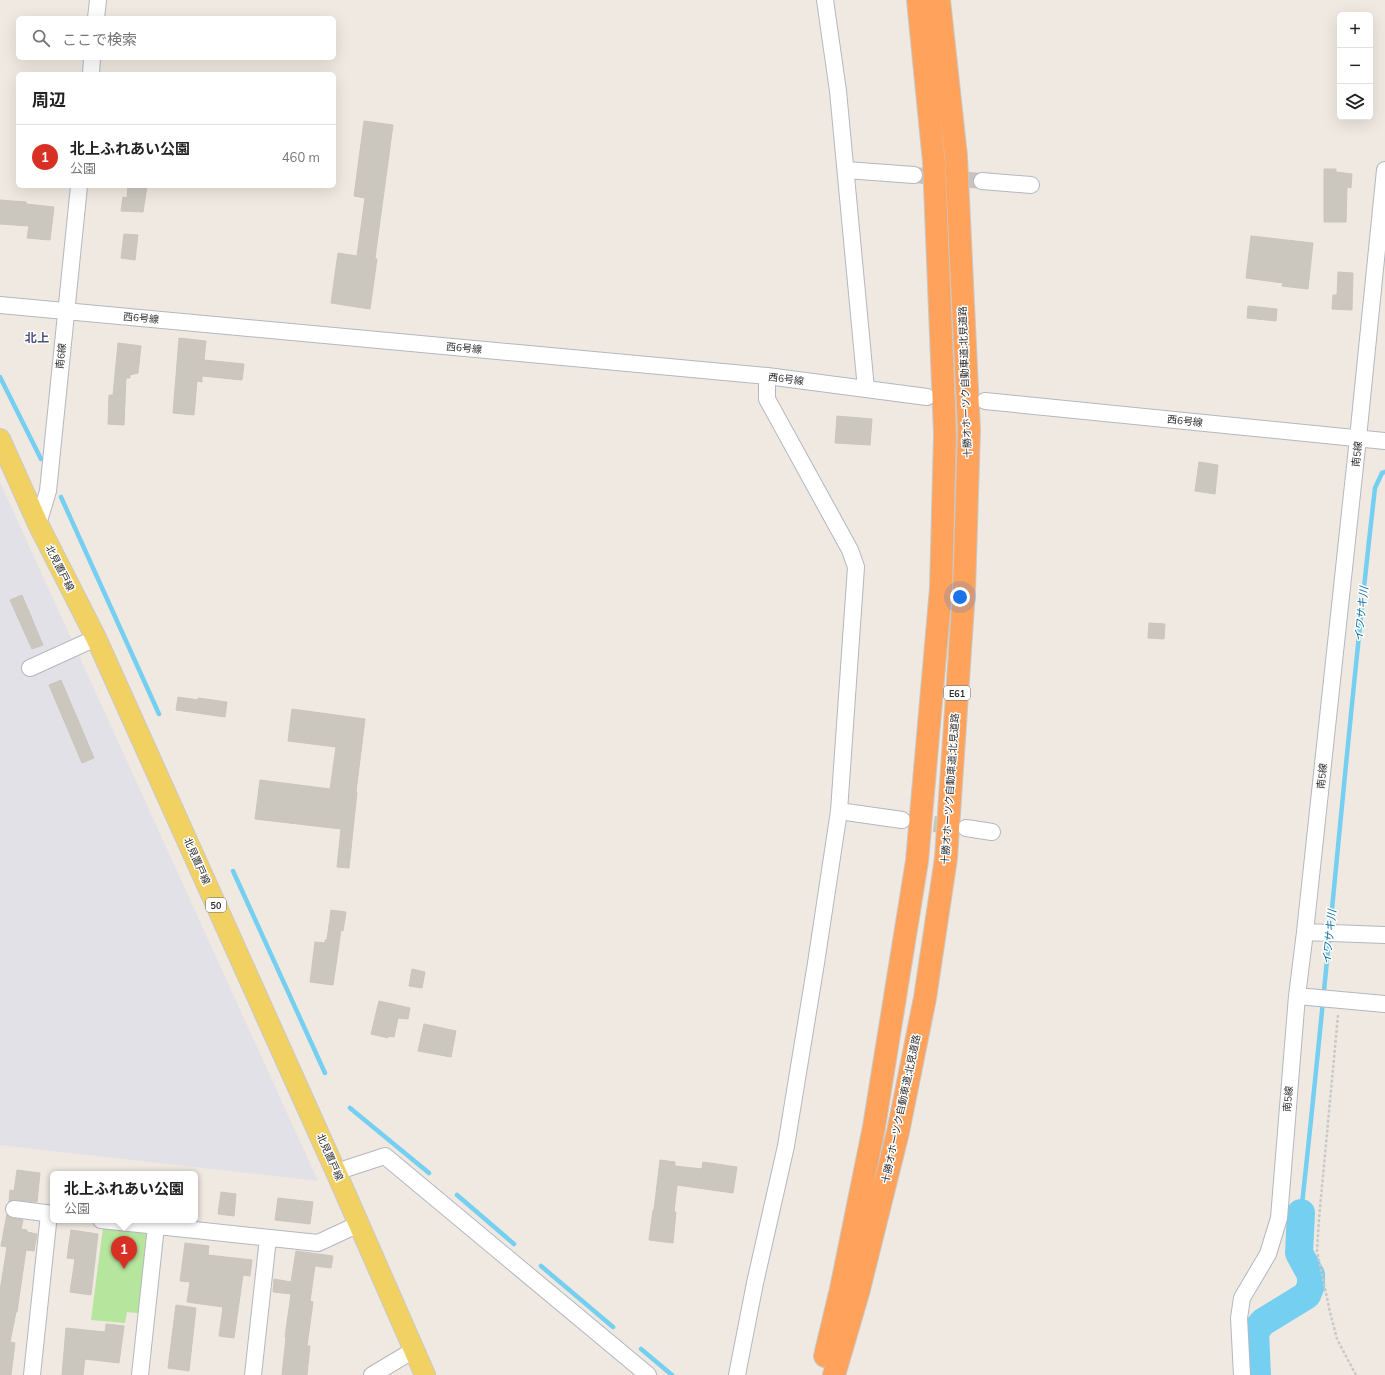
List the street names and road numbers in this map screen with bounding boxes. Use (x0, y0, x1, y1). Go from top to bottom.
street label: 十勝オホーツク自動車道;北見道路 (956, 306, 974, 458)
street label: 西6号線 (123, 310, 159, 326)
street label: 西6号線 (446, 340, 482, 356)
street label: 南6線 (53, 342, 69, 370)
street label: 西6号線 (767, 370, 805, 388)
street label: 西6号線 (1166, 413, 1204, 429)
street label: 南5線 (1349, 440, 1365, 468)
street label: 北見置戸線 (43, 543, 77, 593)
road number: E61 (944, 686, 970, 700)
street label: 十勝オホーツク自動車道;北見道路 (938, 713, 962, 865)
street label: 南5線 (1314, 762, 1330, 790)
street label: 北見置戸線 (181, 836, 213, 886)
road number: 50 (206, 898, 226, 912)
street label: 十勝オホーツク自動車道;北見道路 (879, 1033, 923, 1185)
street label: 南5線 (1280, 1085, 1296, 1113)
street label: 北見置戸線 (314, 1132, 346, 1182)

